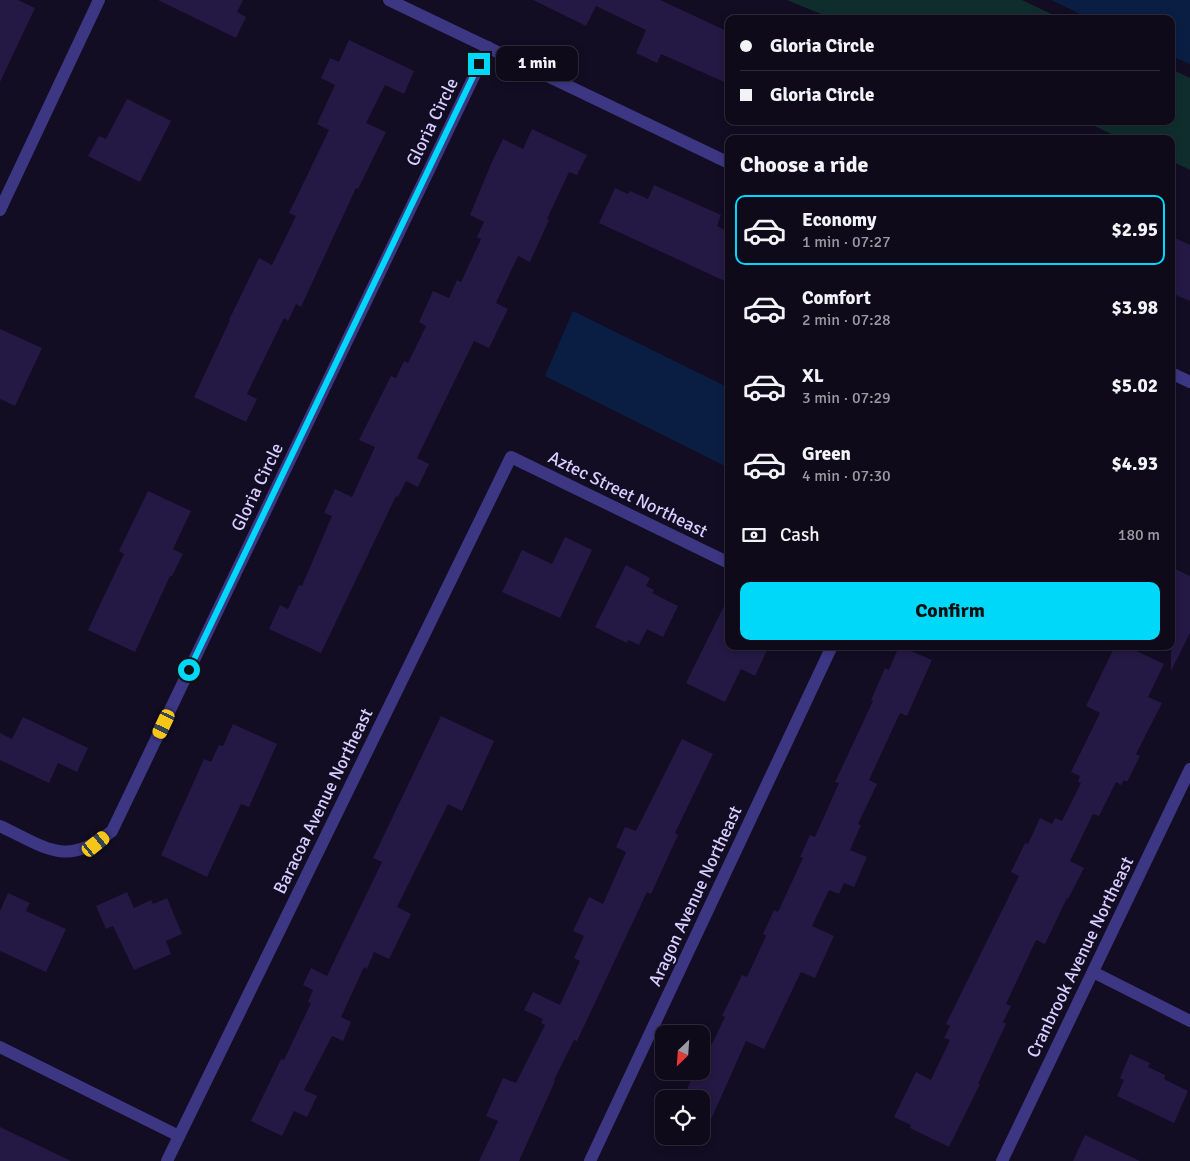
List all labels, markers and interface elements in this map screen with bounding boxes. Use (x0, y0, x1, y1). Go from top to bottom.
text: Gloria Circle (770, 34, 874, 58)
callout: 1 min (496, 46, 579, 82)
route end (468, 53, 490, 75)
text: 1 min (518, 53, 556, 73)
street label: Gloria Circle (401, 74, 463, 170)
text: Gloria Circle (770, 83, 874, 107)
text: Choose a ride (740, 151, 868, 178)
icon: car (742, 208, 787, 253)
text: Economy (802, 208, 876, 232)
text: $2.95 (1112, 218, 1158, 242)
text: 1 min · 07:27 (802, 232, 891, 252)
icon: car (742, 286, 787, 331)
text: Comfort (802, 286, 871, 310)
text: $3.98 (1112, 296, 1158, 320)
text: 2 min · 07:28 (802, 310, 891, 330)
icon: car (742, 364, 787, 409)
text: XL (802, 364, 824, 388)
text: $5.02 (1112, 374, 1158, 398)
text: 3 min · 07:29 (802, 388, 891, 408)
street label: Gloria Circle (226, 439, 288, 535)
icon: car (742, 442, 787, 487)
text: Green (802, 442, 851, 466)
street label: Aztec Street Northeast (545, 446, 711, 542)
text: $4.93 (1112, 452, 1158, 476)
text: 4 min · 07:30 (802, 466, 891, 486)
icon: cash (740, 521, 768, 549)
text: Cash (780, 523, 820, 547)
text: 180 m (1118, 525, 1160, 545)
button: Confirm (740, 582, 1160, 640)
route start (178, 659, 200, 681)
street label: Baracoa Avenue Northeast (268, 705, 378, 897)
car (150, 707, 177, 741)
street label: Aragon Avenue Northeast (644, 802, 746, 990)
car (79, 829, 112, 859)
street label: Cranbrook Avenue Northeast (1022, 853, 1138, 1061)
north arrow (655, 1025, 710, 1080)
map controls (655, 1025, 710, 1145)
button: locate (655, 1090, 710, 1145)

